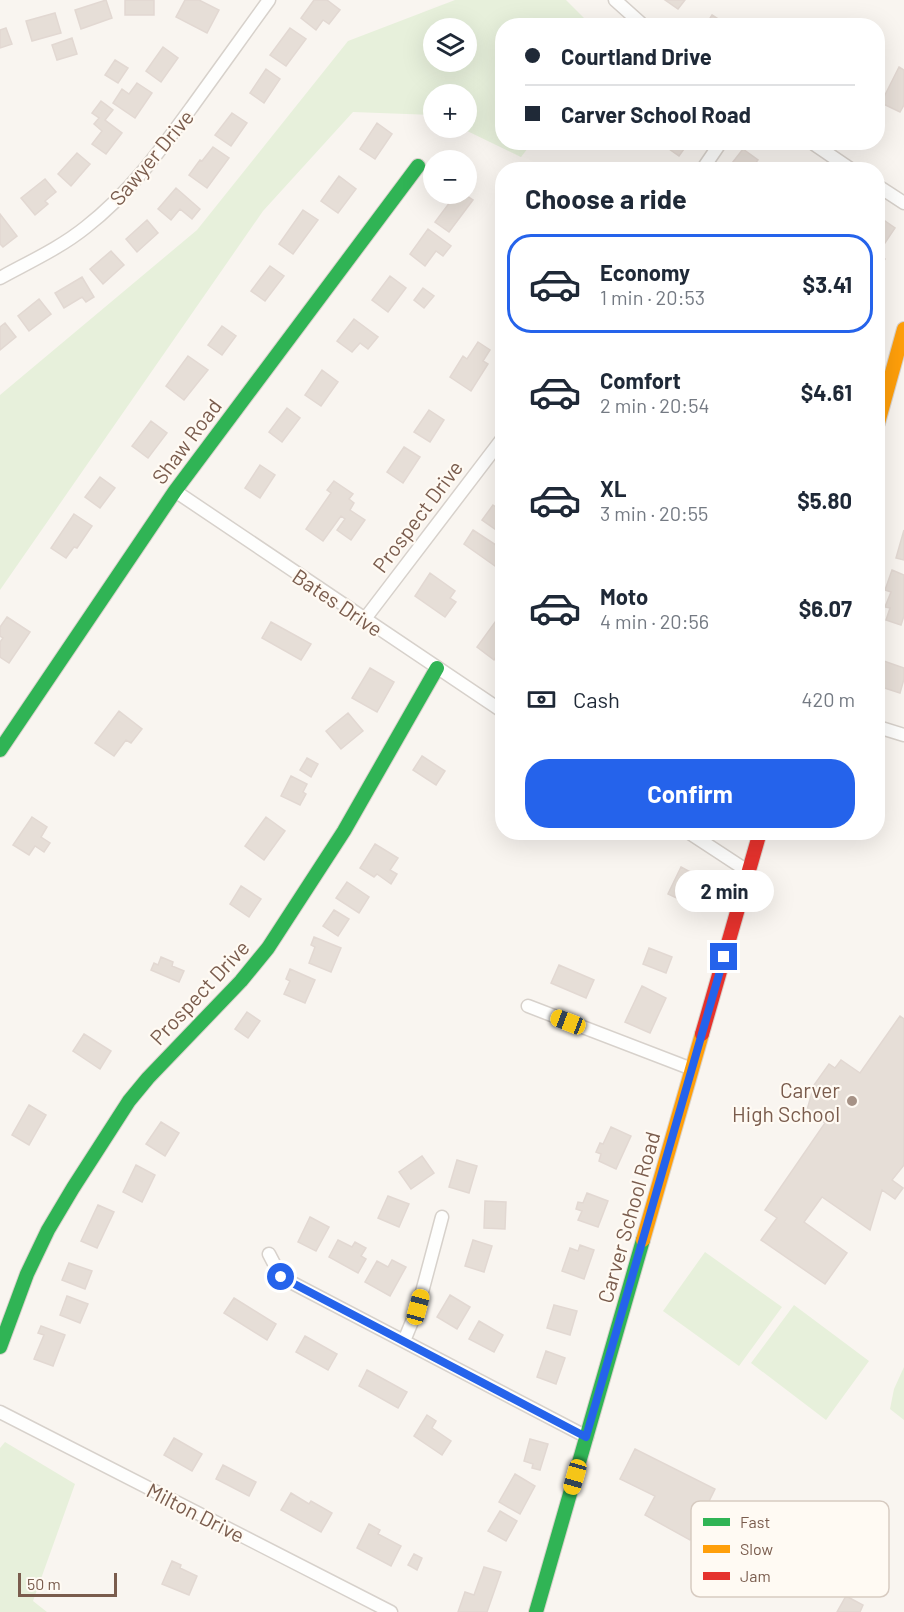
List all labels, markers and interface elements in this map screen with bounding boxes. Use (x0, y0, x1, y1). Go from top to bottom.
map controls (423, 18, 477, 204)
button: layers (423, 18, 477, 72)
text: Courtland Drive (561, 43, 712, 69)
button: + (423, 84, 477, 138)
text: Carver School Road (561, 101, 751, 127)
street label: Sawyer Drive (104, 104, 198, 210)
button: − (423, 150, 477, 204)
text: Choose a ride (525, 182, 687, 214)
icon: car (528, 257, 582, 311)
text: Economy (600, 259, 690, 285)
text: $3.41 (803, 271, 852, 297)
text: 1 min · 20:53 (600, 285, 705, 309)
icon: car (528, 365, 582, 419)
text: Comfort (600, 367, 681, 393)
text: $4.61 (801, 379, 852, 405)
text: 2 min · 20:54 (600, 393, 709, 417)
street label: Shaw Road (146, 394, 226, 488)
street label: Prospect Drive (367, 455, 467, 577)
icon: car (528, 473, 582, 527)
text: XL (600, 475, 626, 501)
text: $5.80 (797, 487, 852, 513)
text: 3 min · 20:55 (600, 501, 708, 525)
street label: Bates Drive (288, 563, 388, 641)
icon: car (528, 581, 582, 635)
text: Moto (600, 583, 648, 609)
text: $6.07 (799, 595, 852, 621)
text: 4 min · 20:56 (600, 609, 709, 633)
icon: cash (525, 683, 558, 716)
text: Cash (573, 686, 620, 712)
text: 420 m (801, 687, 855, 711)
button: Confirm (525, 759, 855, 828)
callout: 2 min (674, 870, 774, 912)
text: 2 min (701, 879, 748, 903)
street label: Prospect Drive (144, 935, 254, 1049)
route end (710, 943, 737, 970)
car (548, 1007, 588, 1037)
place label: Carver High School (732, 1077, 840, 1126)
marker: Carver High School (845, 1094, 859, 1108)
street label: Carver School Road (592, 1129, 664, 1305)
route start (267, 1263, 294, 1290)
car (405, 1287, 431, 1327)
car (561, 1457, 589, 1497)
street label: Milton Drive (143, 1477, 249, 1547)
legend (691, 1501, 889, 1597)
text: Fast (740, 1512, 770, 1531)
text: Slow (740, 1539, 773, 1558)
text: Jam (740, 1566, 771, 1585)
scale bar (18, 1570, 117, 1598)
text: 50 m (27, 1574, 61, 1593)

